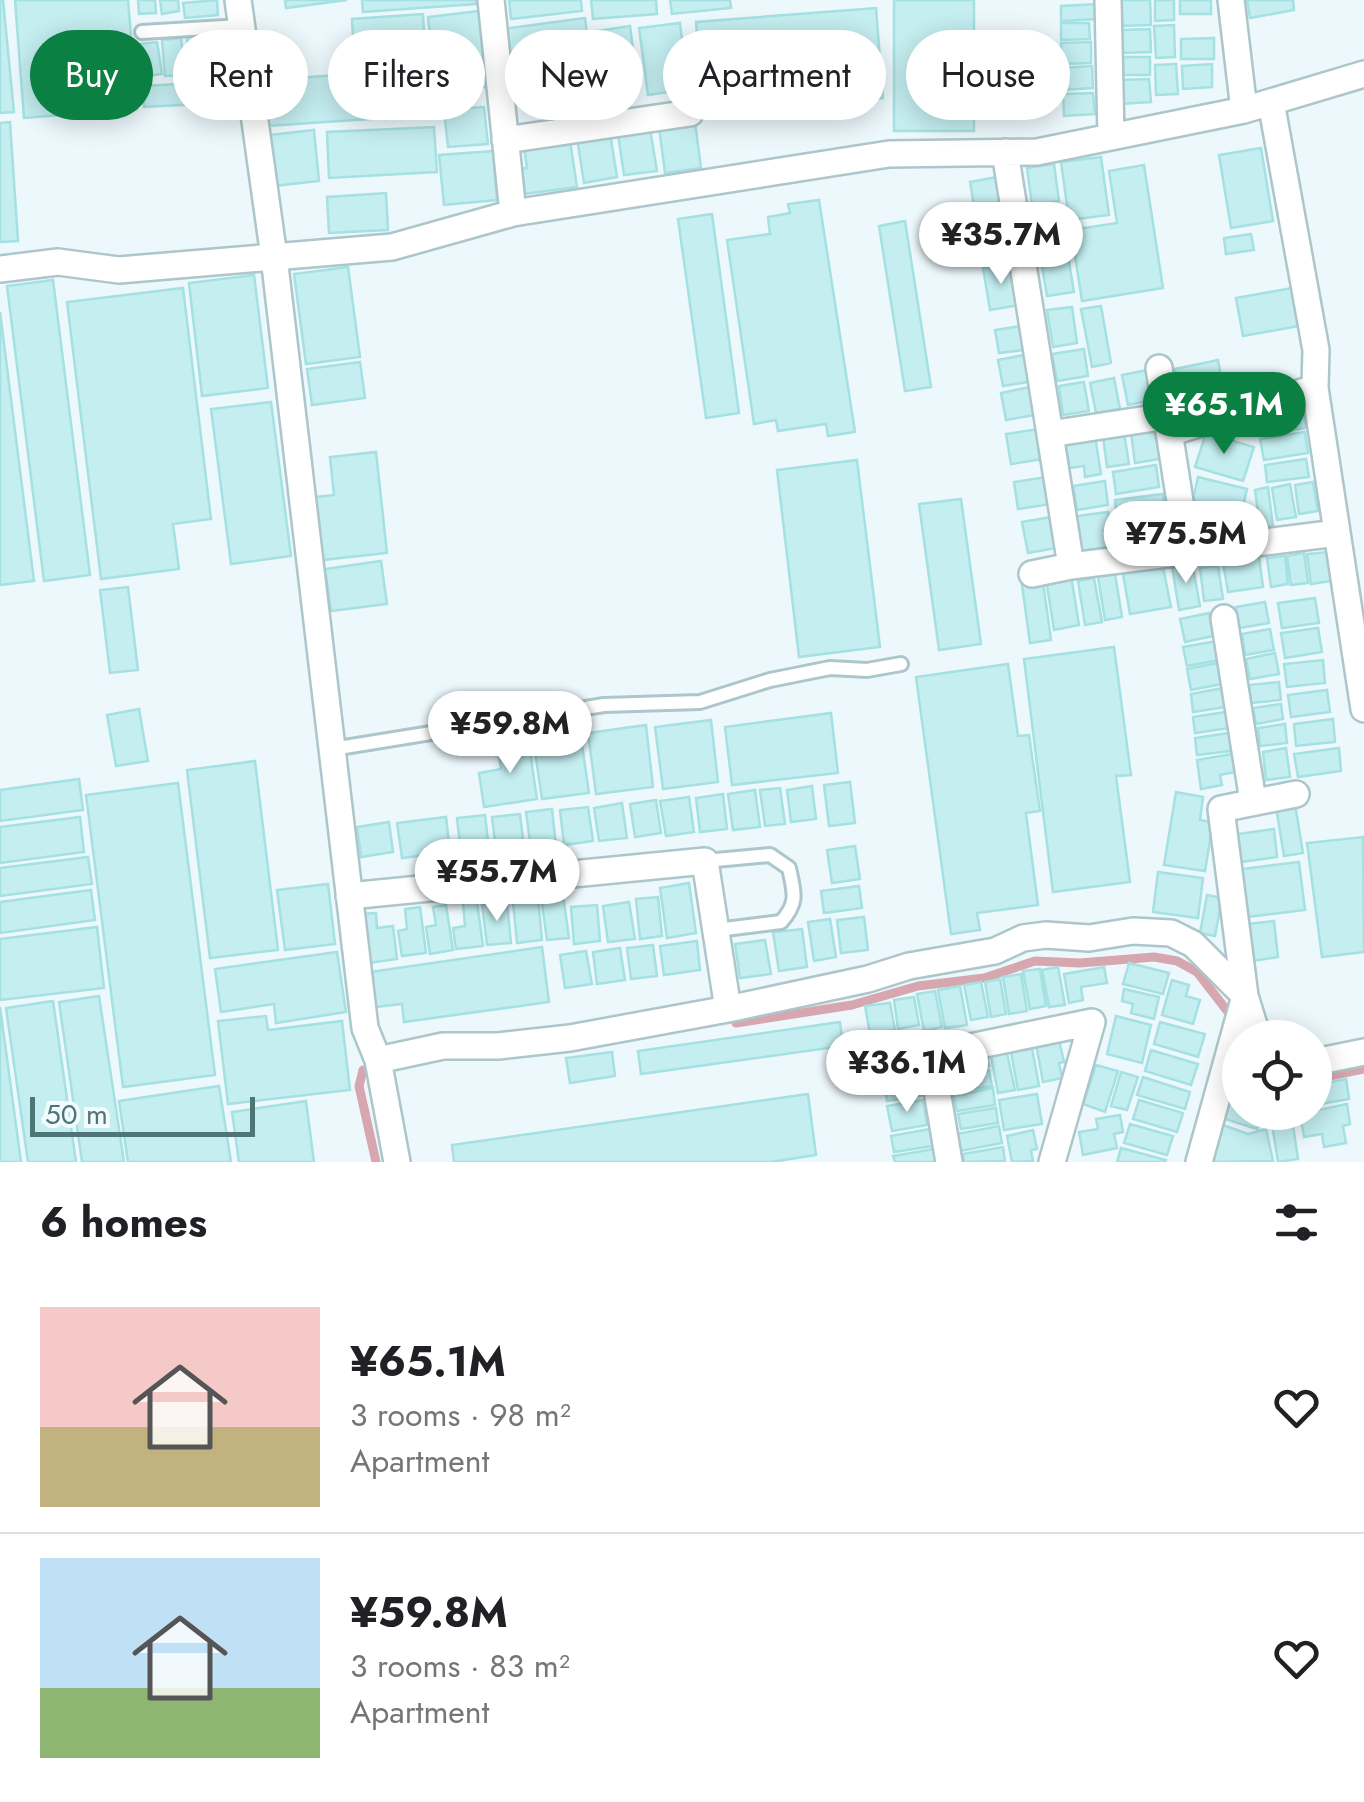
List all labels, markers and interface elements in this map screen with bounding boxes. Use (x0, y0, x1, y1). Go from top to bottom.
chip: Buy (30, 30, 153, 120)
chip: Rent (173, 30, 308, 120)
chip: Filters (328, 30, 485, 120)
chip: New (505, 30, 643, 120)
chip: Apartment (663, 30, 886, 120)
chip: House (906, 30, 1070, 120)
pin: ¥35.7M (920, 202, 1082, 287)
text: ¥35.7M (941, 211, 1061, 257)
pin: ¥65.1M (1143, 372, 1305, 457)
text: ¥65.1M (1165, 381, 1283, 427)
pin: ¥75.5M (1105, 501, 1267, 586)
text: ¥75.5M (1126, 510, 1246, 556)
pin: ¥59.8M (429, 691, 591, 776)
text: ¥59.8M (450, 700, 570, 746)
pin: ¥55.7M (416, 839, 578, 924)
text: ¥55.7M (437, 848, 557, 894)
map controls (1222, 1020, 1332, 1130)
button: locate (1222, 1020, 1332, 1130)
pin: ¥36.1M (826, 1030, 988, 1115)
text: ¥36.1M (848, 1039, 966, 1085)
scale bar (30, 1092, 255, 1136)
text: 50 m (45, 1094, 108, 1135)
text: 6 homes (40, 1192, 207, 1253)
icon: filters (1269, 1195, 1324, 1250)
text: ¥65.1M (350, 1331, 506, 1392)
icon: home (120, 1347, 240, 1467)
icon: heart (1269, 1380, 1324, 1435)
text: 3 rooms · 98 m² (350, 1392, 571, 1438)
text: Apartment (350, 1438, 489, 1484)
text: ¥59.8M (350, 1582, 508, 1643)
icon: home (120, 1598, 240, 1718)
icon: heart (1269, 1631, 1324, 1686)
text: 3 rooms · 83 m² (350, 1643, 570, 1689)
text: Apartment (350, 1689, 489, 1735)

